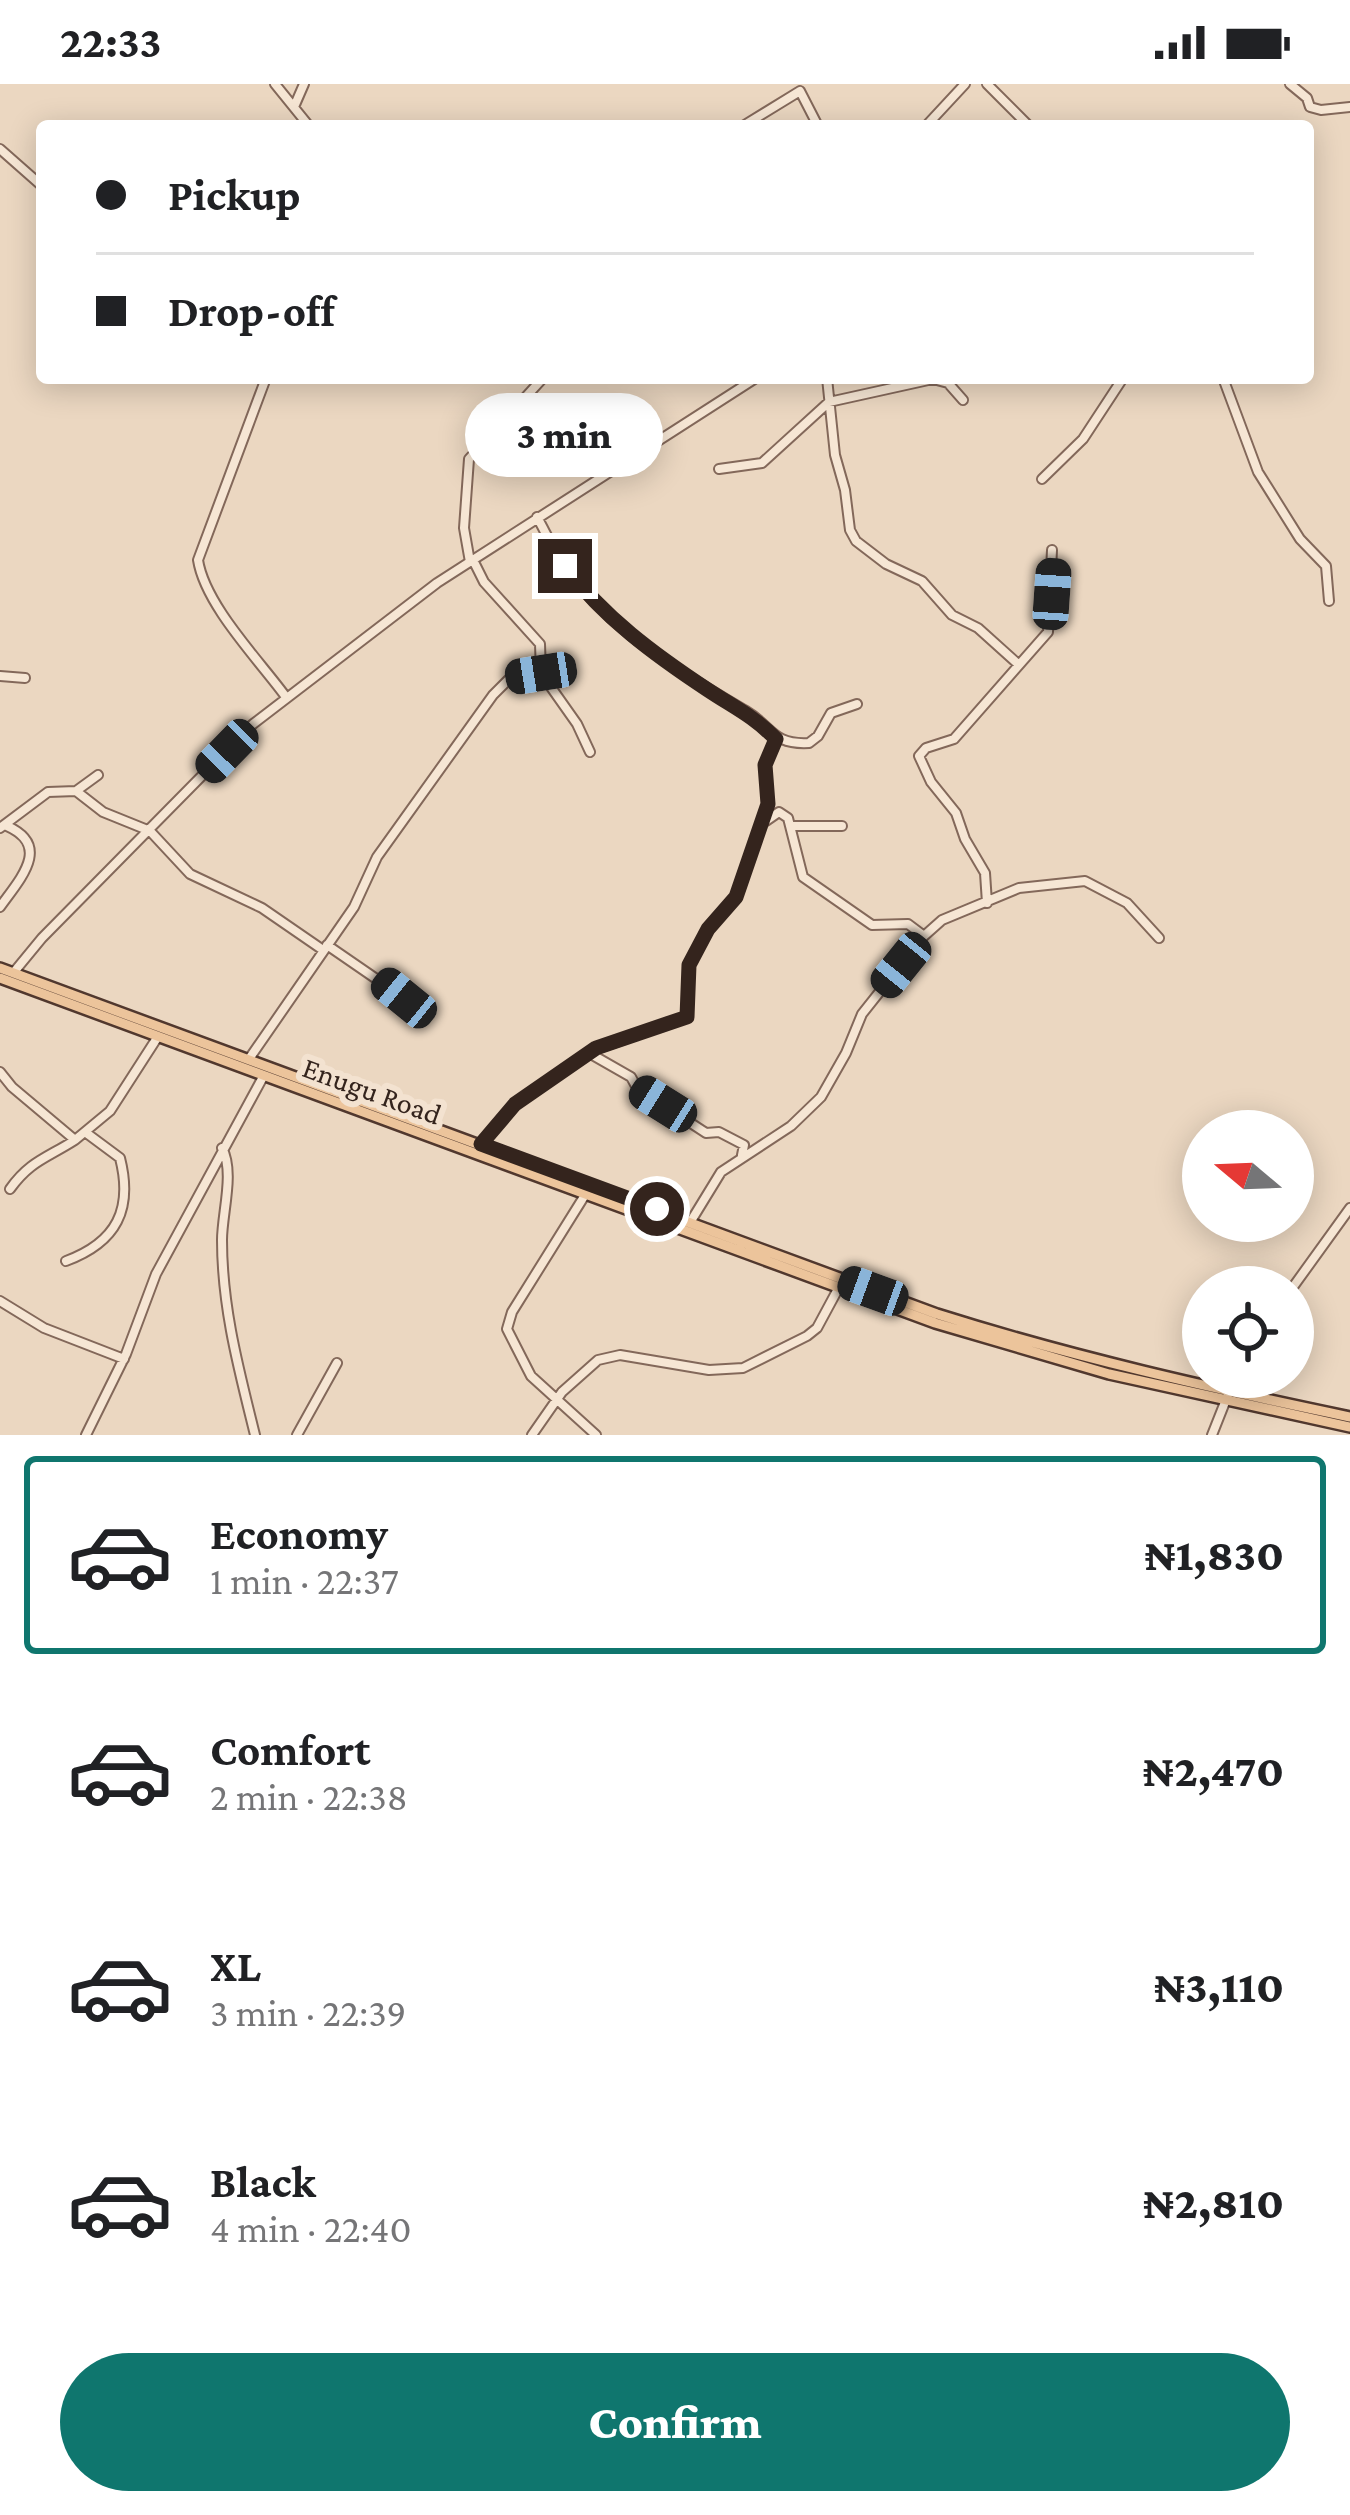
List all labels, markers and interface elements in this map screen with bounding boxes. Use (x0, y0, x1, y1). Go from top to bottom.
text: 22:33 (60, 17, 162, 67)
text: Pickup (168, 170, 301, 220)
text: Drop-off (168, 286, 335, 336)
callout: 3 min (466, 392, 664, 476)
text: 3 min (516, 413, 612, 456)
route end (538, 539, 592, 593)
car (1032, 557, 1072, 631)
car (503, 650, 579, 696)
car (189, 713, 265, 789)
car (864, 926, 938, 1004)
car (365, 961, 443, 1035)
street label: Enugu Road (298, 1050, 446, 1132)
car (623, 1070, 703, 1138)
north arrow (1182, 1110, 1314, 1242)
map controls (1182, 1110, 1314, 1398)
route start (630, 1182, 684, 1236)
car (833, 1262, 913, 1320)
button: locate (1182, 1266, 1314, 1398)
icon: car (66, 1501, 174, 1609)
text: Economy (210, 1509, 388, 1559)
text: ₦1,830 (1145, 1530, 1284, 1580)
text: 1 min · 22:37 (210, 1559, 399, 1602)
icon: car (66, 1717, 174, 1825)
text: Comfort (210, 1725, 371, 1775)
text: ₦2,470 (1143, 1746, 1284, 1796)
text: 2 min · 22:38 (210, 1775, 408, 1818)
icon: car (66, 1933, 174, 2041)
text: XL (210, 1941, 261, 1991)
text: ₦3,110 (1154, 1962, 1284, 2012)
text: 3 min · 22:39 (210, 1991, 406, 2034)
icon: car (66, 2149, 174, 2257)
text: Black (210, 2157, 316, 2207)
text: ₦2,810 (1143, 2178, 1284, 2228)
text: 4 min · 22:40 (210, 2207, 412, 2250)
button: Confirm (60, 2353, 1290, 2491)

